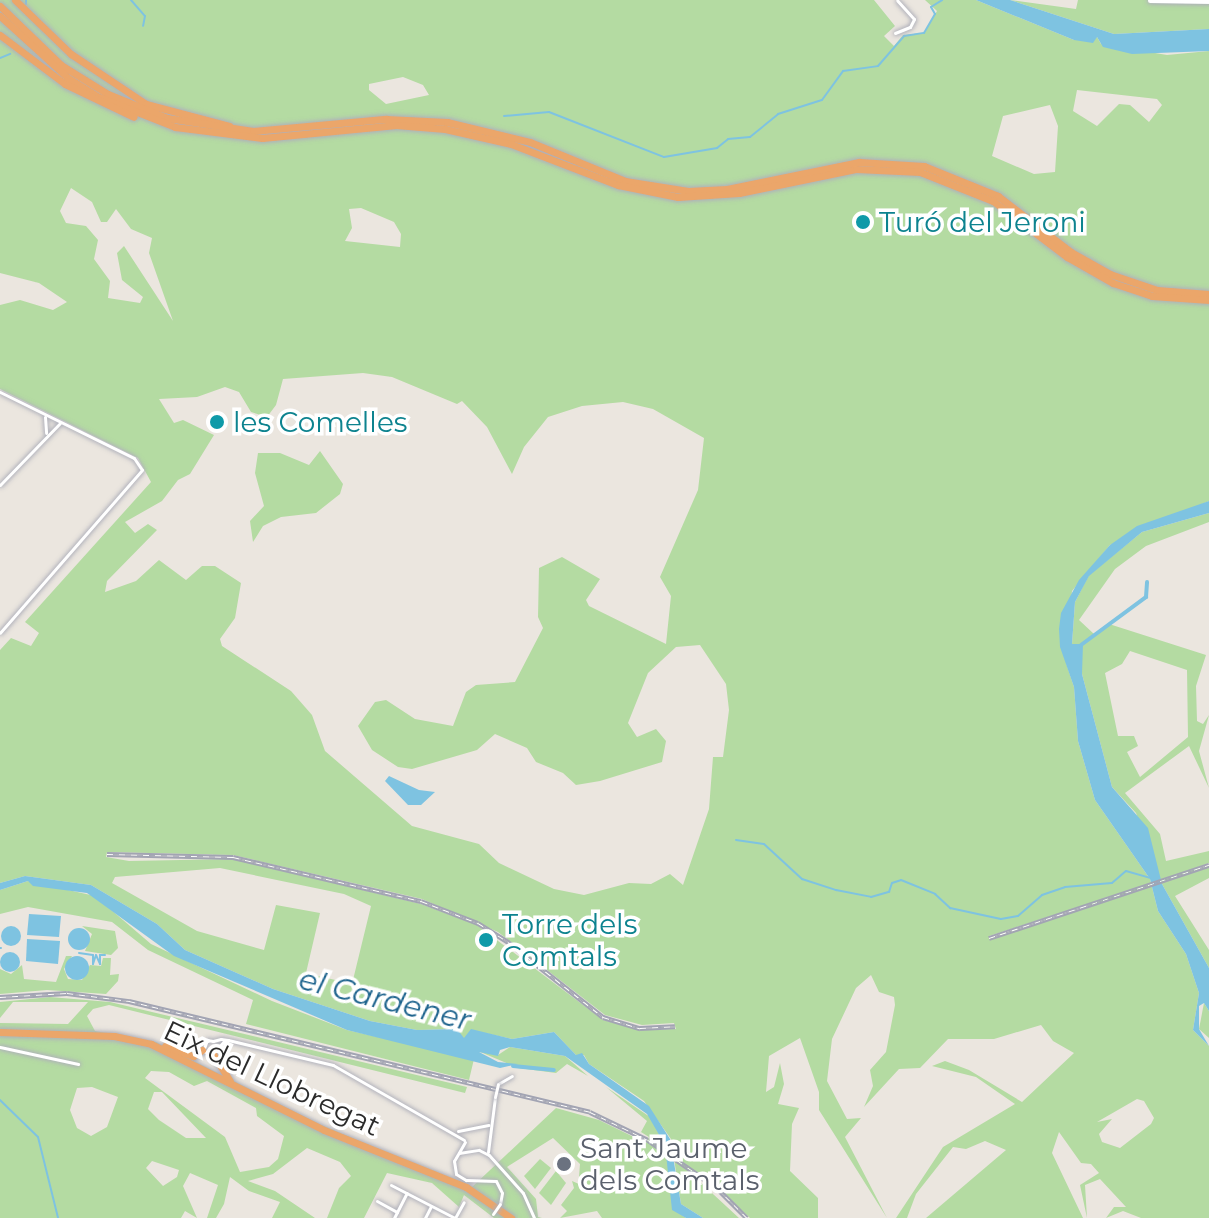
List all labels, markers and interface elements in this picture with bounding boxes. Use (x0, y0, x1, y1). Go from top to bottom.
place label: Turó del Jeroni (879, 205, 1086, 239)
marker: Turó del Jeroni (854, 213, 872, 231)
place label: les Comelles (233, 405, 407, 439)
marker: les Comelles (208, 413, 226, 431)
place label: Torre dels Comtals (502, 907, 637, 973)
marker: Torre dels Comtals (477, 931, 495, 949)
water label: el Cardener (295, 961, 475, 1039)
street label: Eix del Llobregat (159, 1013, 385, 1143)
place label: Sant Jaume dels Comtals (580, 1131, 759, 1197)
marker: Sant Jaume dels Comtals (555, 1155, 573, 1173)

